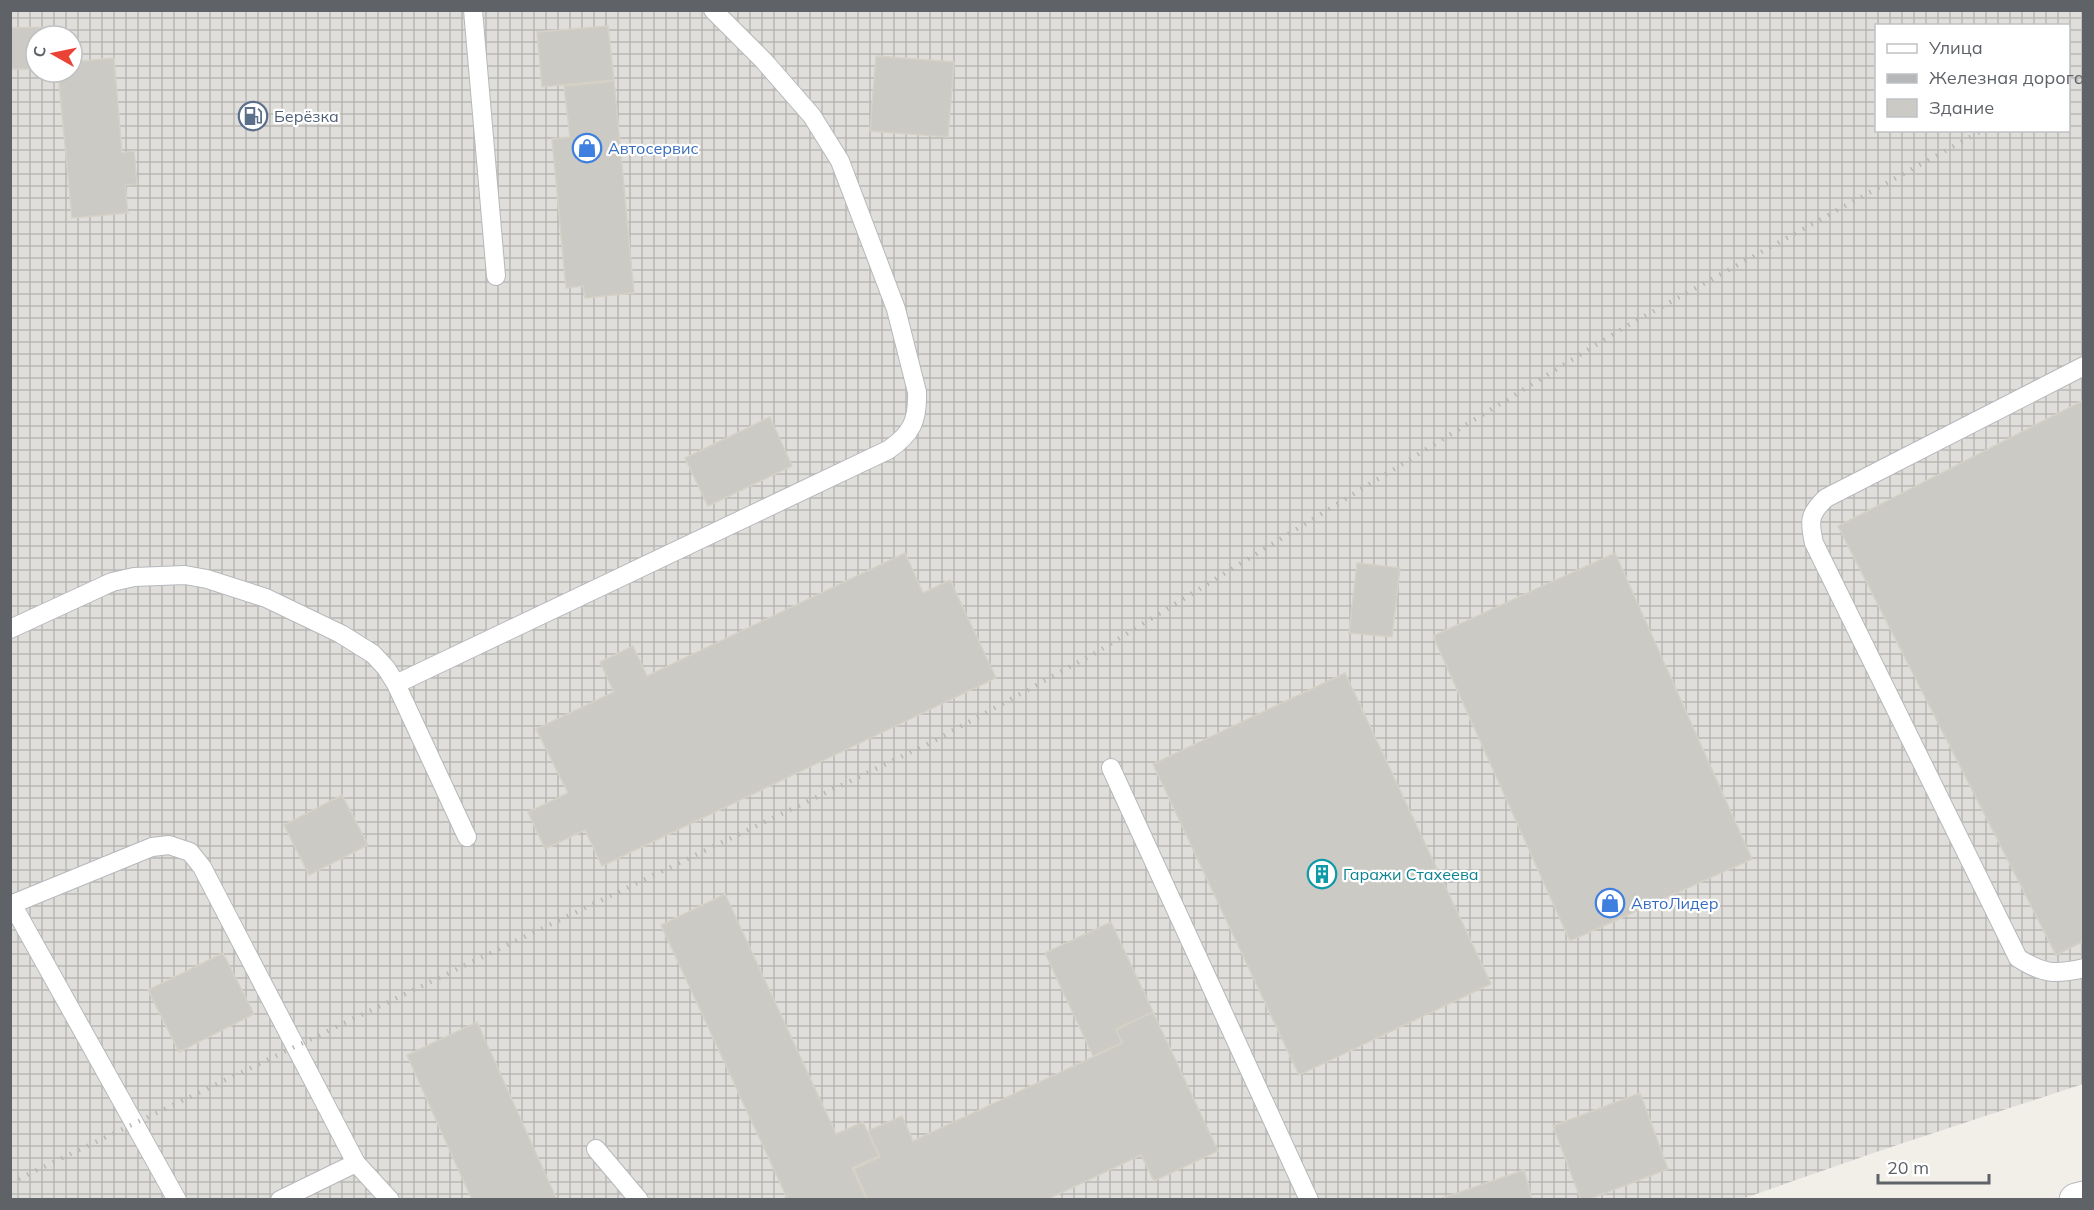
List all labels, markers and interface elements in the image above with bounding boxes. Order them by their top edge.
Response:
north arrow [24,24,84,84]
legend [1875,24,2070,132]
text: Улица [1928,36,1983,59]
text: С [28,45,50,59]
text: Железная дорога [1929,66,2085,89]
text: Здание [1929,96,1994,119]
fuel station icon: Берёзка [237,100,269,132]
place label: Берёзка [274,106,339,126]
shop icon: Автосервис [571,132,603,164]
place label: Автосервис [608,138,699,158]
building icon: Гаражи Стахеева [1306,858,1338,890]
place label: Гаражи Стахеева [1343,864,1479,884]
shop icon: АвтоЛидер [1594,887,1626,919]
place label: АвтоЛидер [1631,893,1718,913]
scale bar [1878,1147,1989,1185]
text: 20 m [1887,1156,1929,1179]

